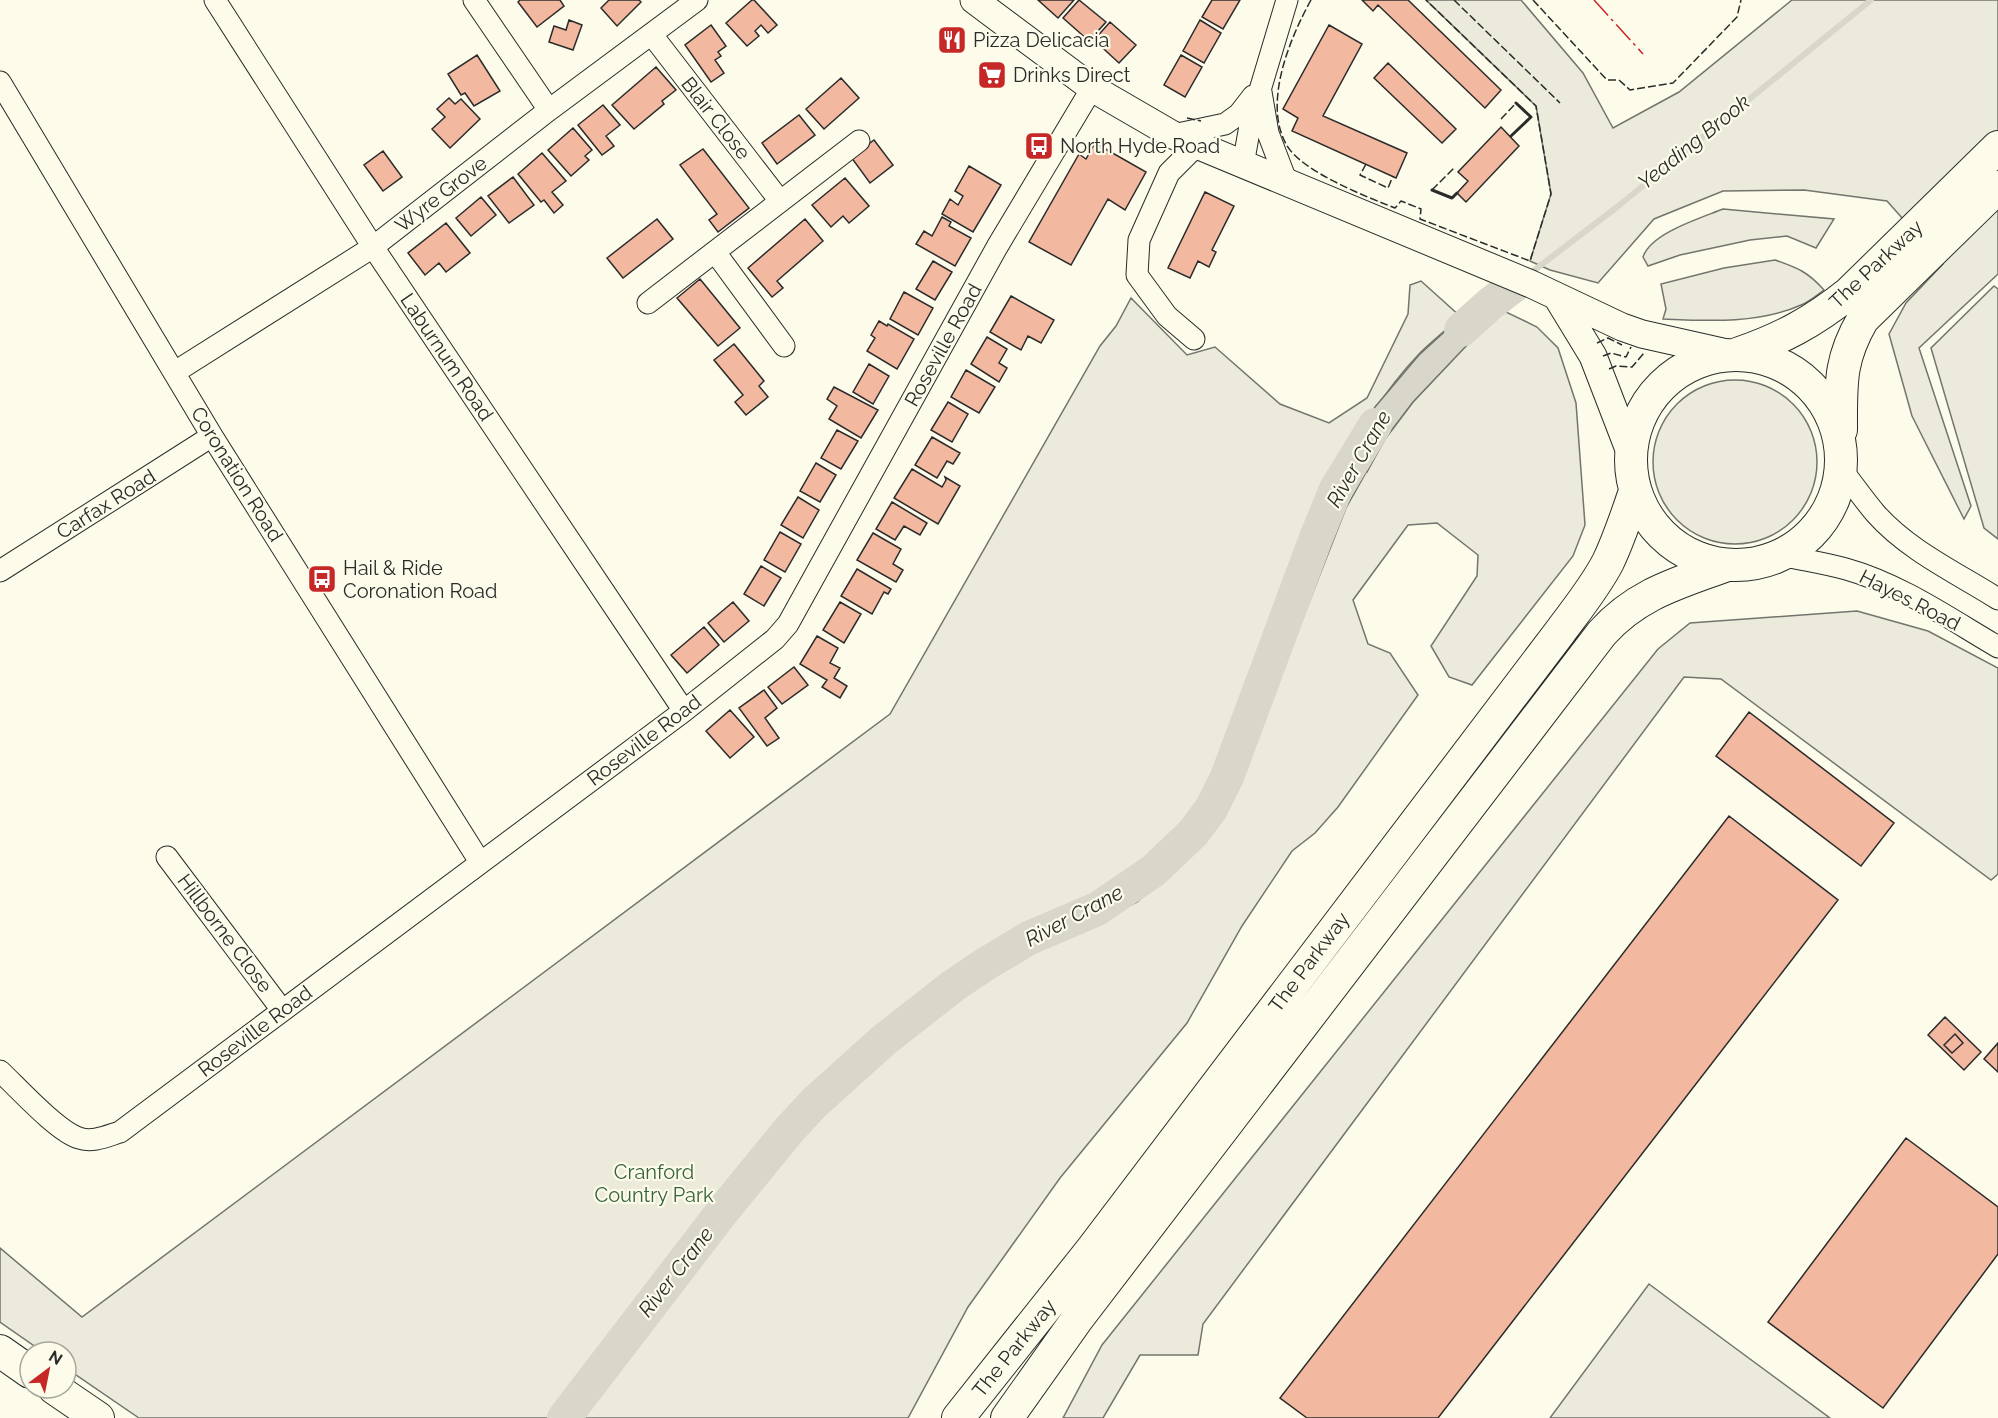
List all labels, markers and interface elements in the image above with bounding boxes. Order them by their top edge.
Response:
restaurant icon: Pizza Delicacia [936,24,968,56]
place label: Pizza Delicacia [973,28,1109,52]
supermarket icon: Drinks Direct [976,59,1008,91]
place label: Drinks Direct [1013,63,1131,87]
street label: Blair Close [676,72,756,164]
water label: Yeading Brook [1633,89,1755,194]
bus stop icon: North Hyde Road [1023,130,1055,162]
place label: North Hyde Road [1060,134,1220,158]
street label: Wyre Grove [390,151,492,237]
street label: The Parkway [1824,215,1928,313]
street label: Roseville Road [899,280,987,410]
street label: Laburnum Road [395,289,499,425]
street label: Coronation Road [186,402,288,546]
water label: River Crane [1321,406,1396,511]
street label: Carfax Road [52,464,160,544]
place label: Hail & Ride Coronation Road [343,556,497,603]
bus stop icon: Hail & Ride Coronation Road [306,563,338,595]
street label: Hayes Road [1855,564,1965,636]
street label: Roseville Road [582,689,706,791]
street label: Hillborne Close [173,869,278,997]
water label: River Crane [1021,879,1127,952]
street label: The Parkway [1264,907,1354,1017]
street label: Roseville Road [193,980,317,1082]
park label: Cranford Country Park [594,1160,714,1207]
water label: River Crane [633,1222,718,1322]
street label: The Parkway [967,1294,1061,1402]
north arrow [18,1340,78,1400]
text: N [45,1346,66,1369]

